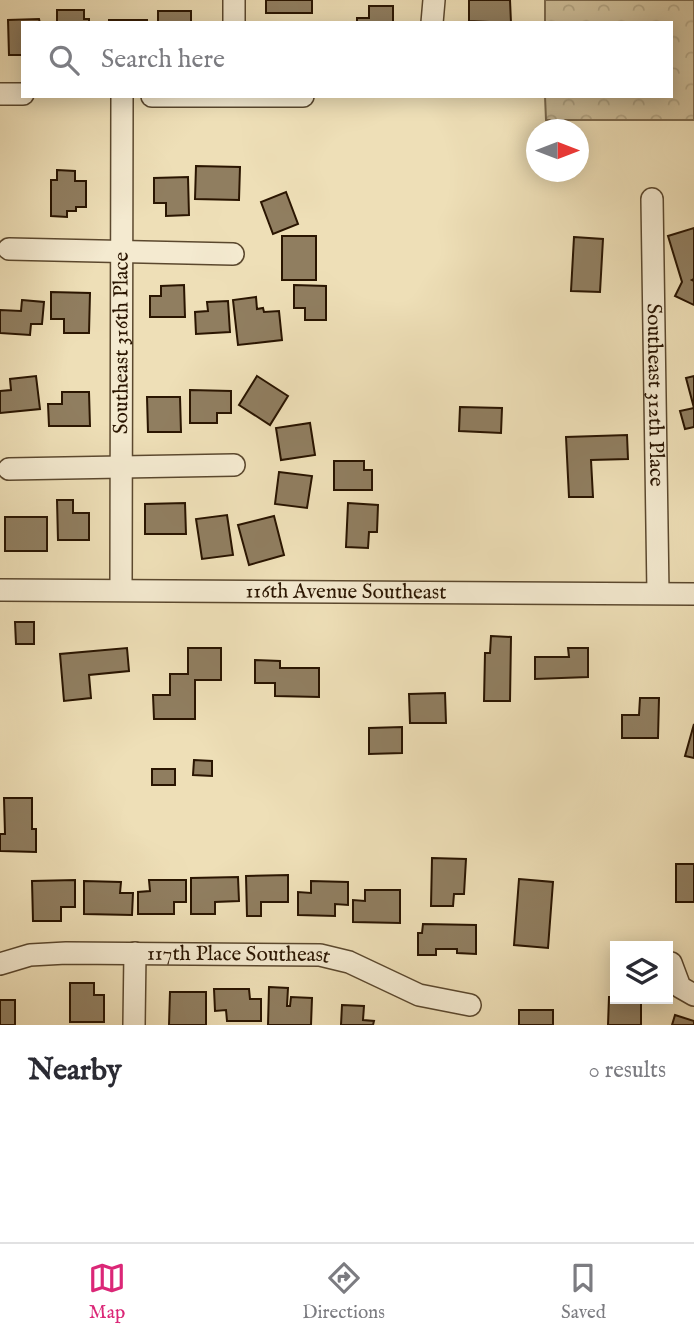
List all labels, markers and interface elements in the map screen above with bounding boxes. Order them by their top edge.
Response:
search box [21,21,673,98]
icon: search [45,41,83,79]
text: Search here [101,43,225,76]
north arrow [526,119,589,182]
street label: Southeast 316th Place [108,251,135,434]
street label: Southeast 312th Place [640,303,670,487]
street label: 116th Avenue Southeast [245,578,447,606]
street label: 117th Place Southeast [147,940,333,971]
map controls [610,941,673,1004]
button: layers [610,941,673,1004]
text: Nearby [28,1052,121,1090]
text: 0 results [588,1056,666,1085]
tab: Map [88,1259,126,1325]
tab: Directions [302,1259,385,1325]
tab: Saved [561,1259,606,1325]

